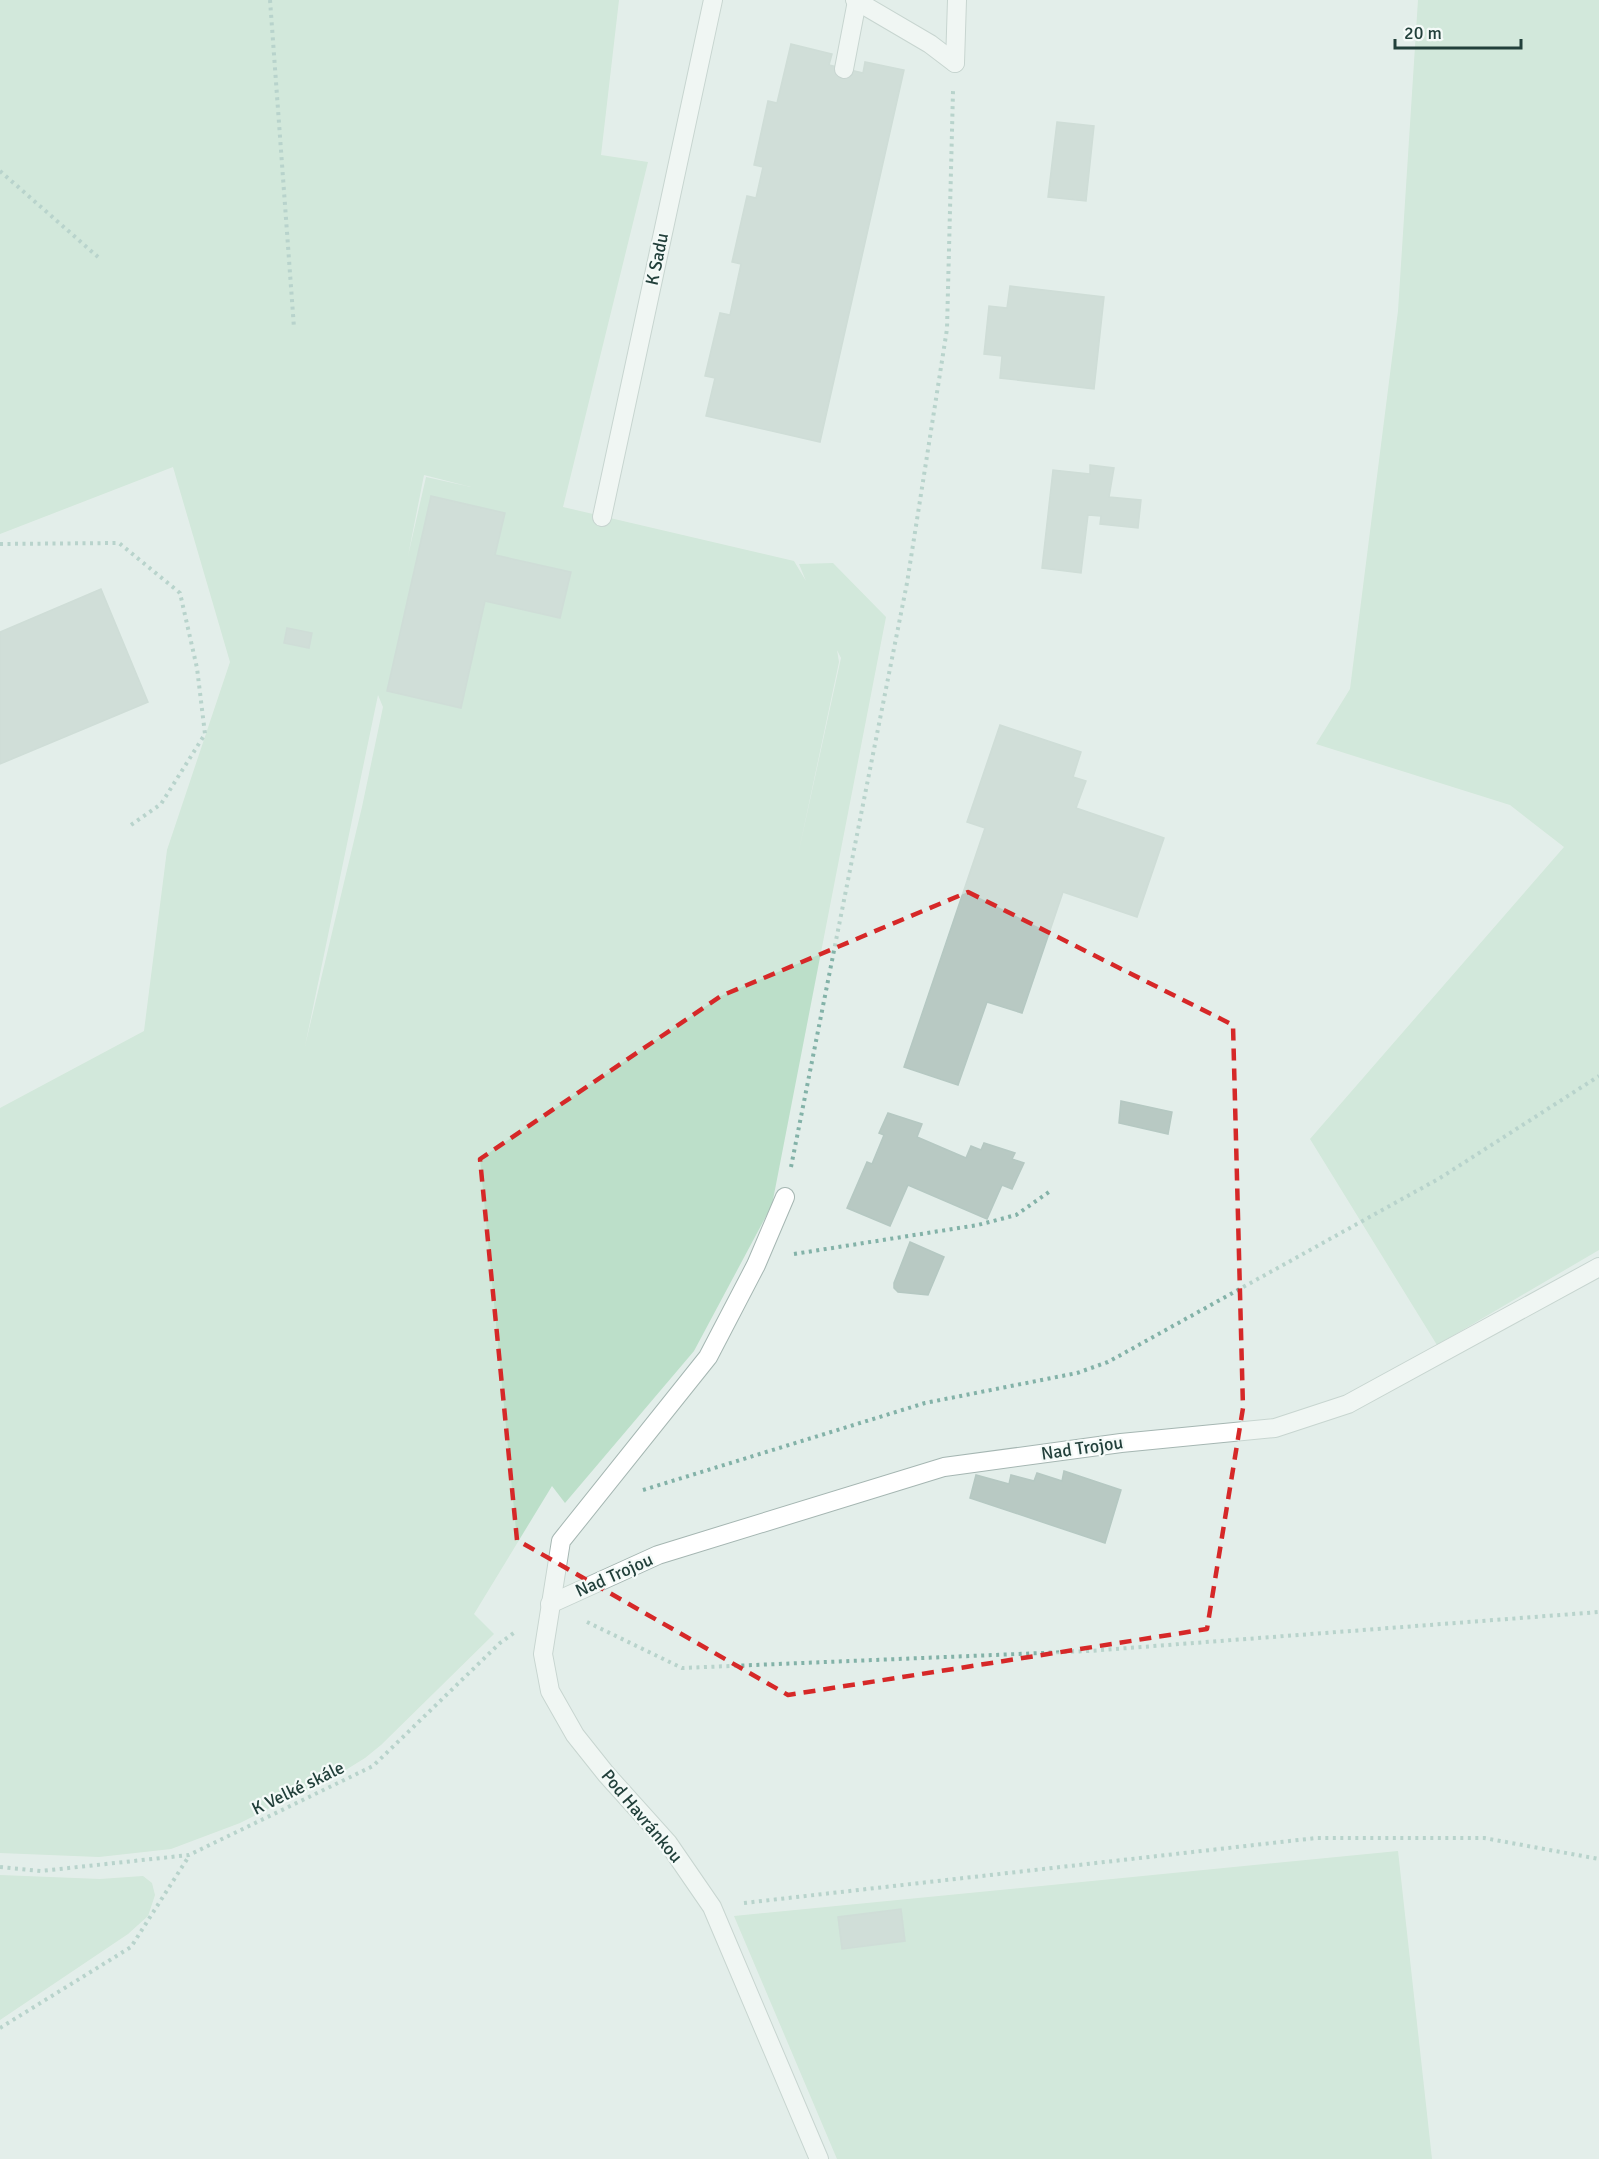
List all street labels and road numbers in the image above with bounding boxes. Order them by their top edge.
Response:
street label: K Sadu [641,231,673,287]
street label: Nad Trojou [1040,1431,1124,1465]
street label: Nad Trojou [572,1548,656,1602]
street label: K Velké skále [248,1756,348,1820]
street label: Pod Havránkou [597,1765,687,1867]

